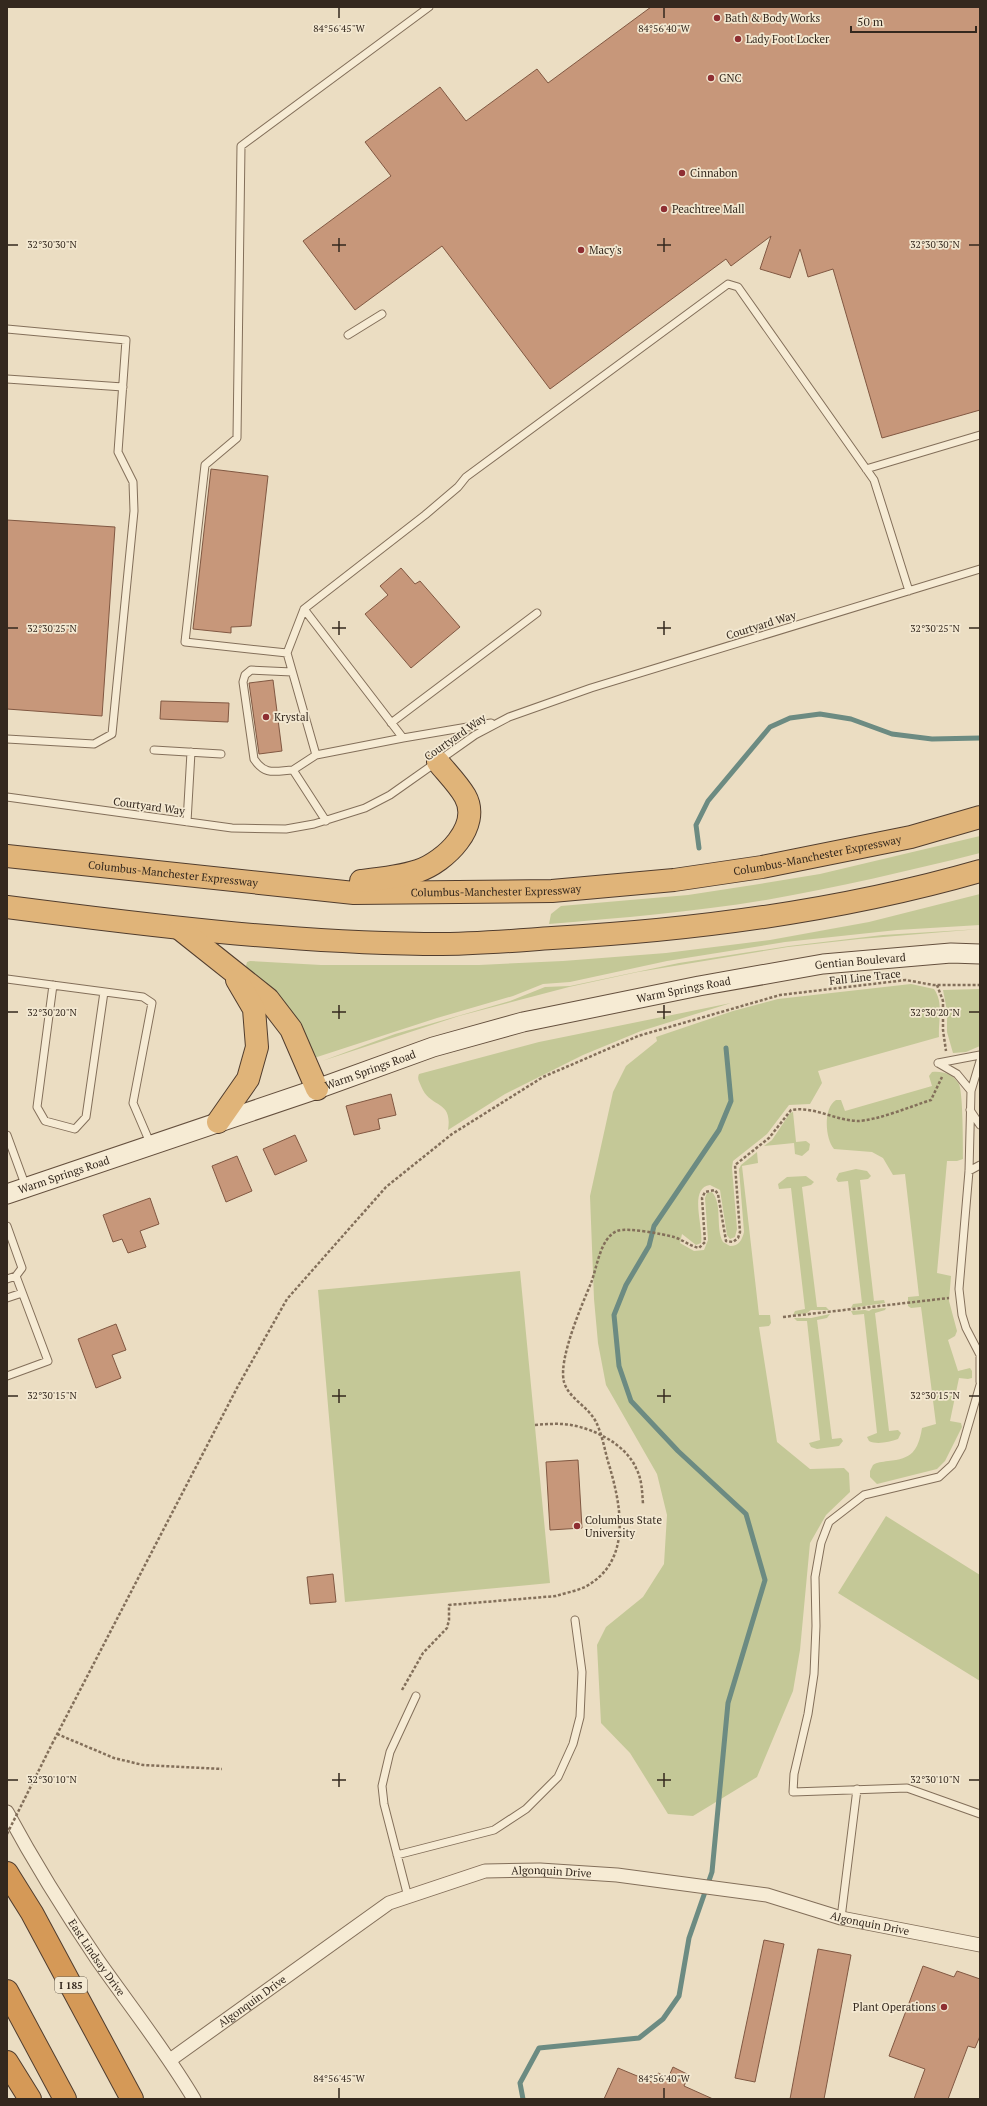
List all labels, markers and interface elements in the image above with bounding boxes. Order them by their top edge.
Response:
scale bar [851,8,976,34]
place label: Bath & Body Works [725,11,820,25]
marker: Bath & Body Works [712,13,722,23]
text: 50 m [857,14,884,29]
text: 84°56'45"W [313,22,365,35]
text: 84°56'40"W [638,22,690,35]
place label: Lady Foot Locker [746,32,830,46]
marker: Lady Foot Locker [733,34,743,44]
place label: GNC [719,71,742,85]
marker: GNC [706,73,716,83]
place label: Cinnabon [690,166,738,180]
marker: Cinnabon [677,168,687,178]
place label: Peachtree Mall [672,202,745,216]
marker: Peachtree Mall [659,204,669,214]
text: 32°30'30"N [27,238,77,251]
text: 32°30'30"N [910,238,960,251]
place label: Macy's [589,243,622,257]
marker: Macy's [576,245,586,255]
street label: Courtyard Way [724,608,798,642]
text: 32°30'25"N [27,622,77,635]
text: 32°30'25"N [910,622,960,635]
place label: Krystal [274,710,309,724]
street label: Courtyard Way [421,710,489,763]
marker: Krystal [261,712,271,722]
street label: Courtyard Way [112,794,186,818]
street label: Columbus-Manchester Expressway [732,832,903,878]
street label: Columbus-Manchester Expressway [87,858,259,890]
street label: Columbus-Manchester Expressway [411,881,582,899]
street label: Gentian Boulevard [814,950,906,972]
street label: Fall Line Trace [829,966,902,988]
street label: Warm Springs Road [635,974,732,1006]
text: 32°30'20"N [27,1006,77,1019]
text: 32°30'20"N [910,1006,960,1019]
street label: Warm Springs Road [323,1047,418,1093]
street label: Warm Springs Road [16,1153,111,1197]
text: 32°30'15"N [27,1389,77,1402]
text: 32°30'15"N [910,1389,960,1402]
place label: Columbus State University [585,1513,662,1540]
marker: Columbus State University [572,1521,582,1531]
text: 32°30'10"N [27,1773,77,1786]
text: 32°30'10"N [910,1773,960,1786]
street label: Algonquin Drive [511,1863,592,1880]
street label: Algonquin Drive [829,1908,911,1938]
street label: East Lindsay Drive [65,1916,129,1999]
street label: Algonquin Drive [215,1972,289,2030]
road number: I 185 [55,1977,87,1993]
place label: Plant Operations [853,2000,936,2014]
marker: Plant Operations [939,2002,949,2012]
text: 84°56'45"W [313,2072,365,2085]
text: 84°56'40"W [638,2072,690,2085]

